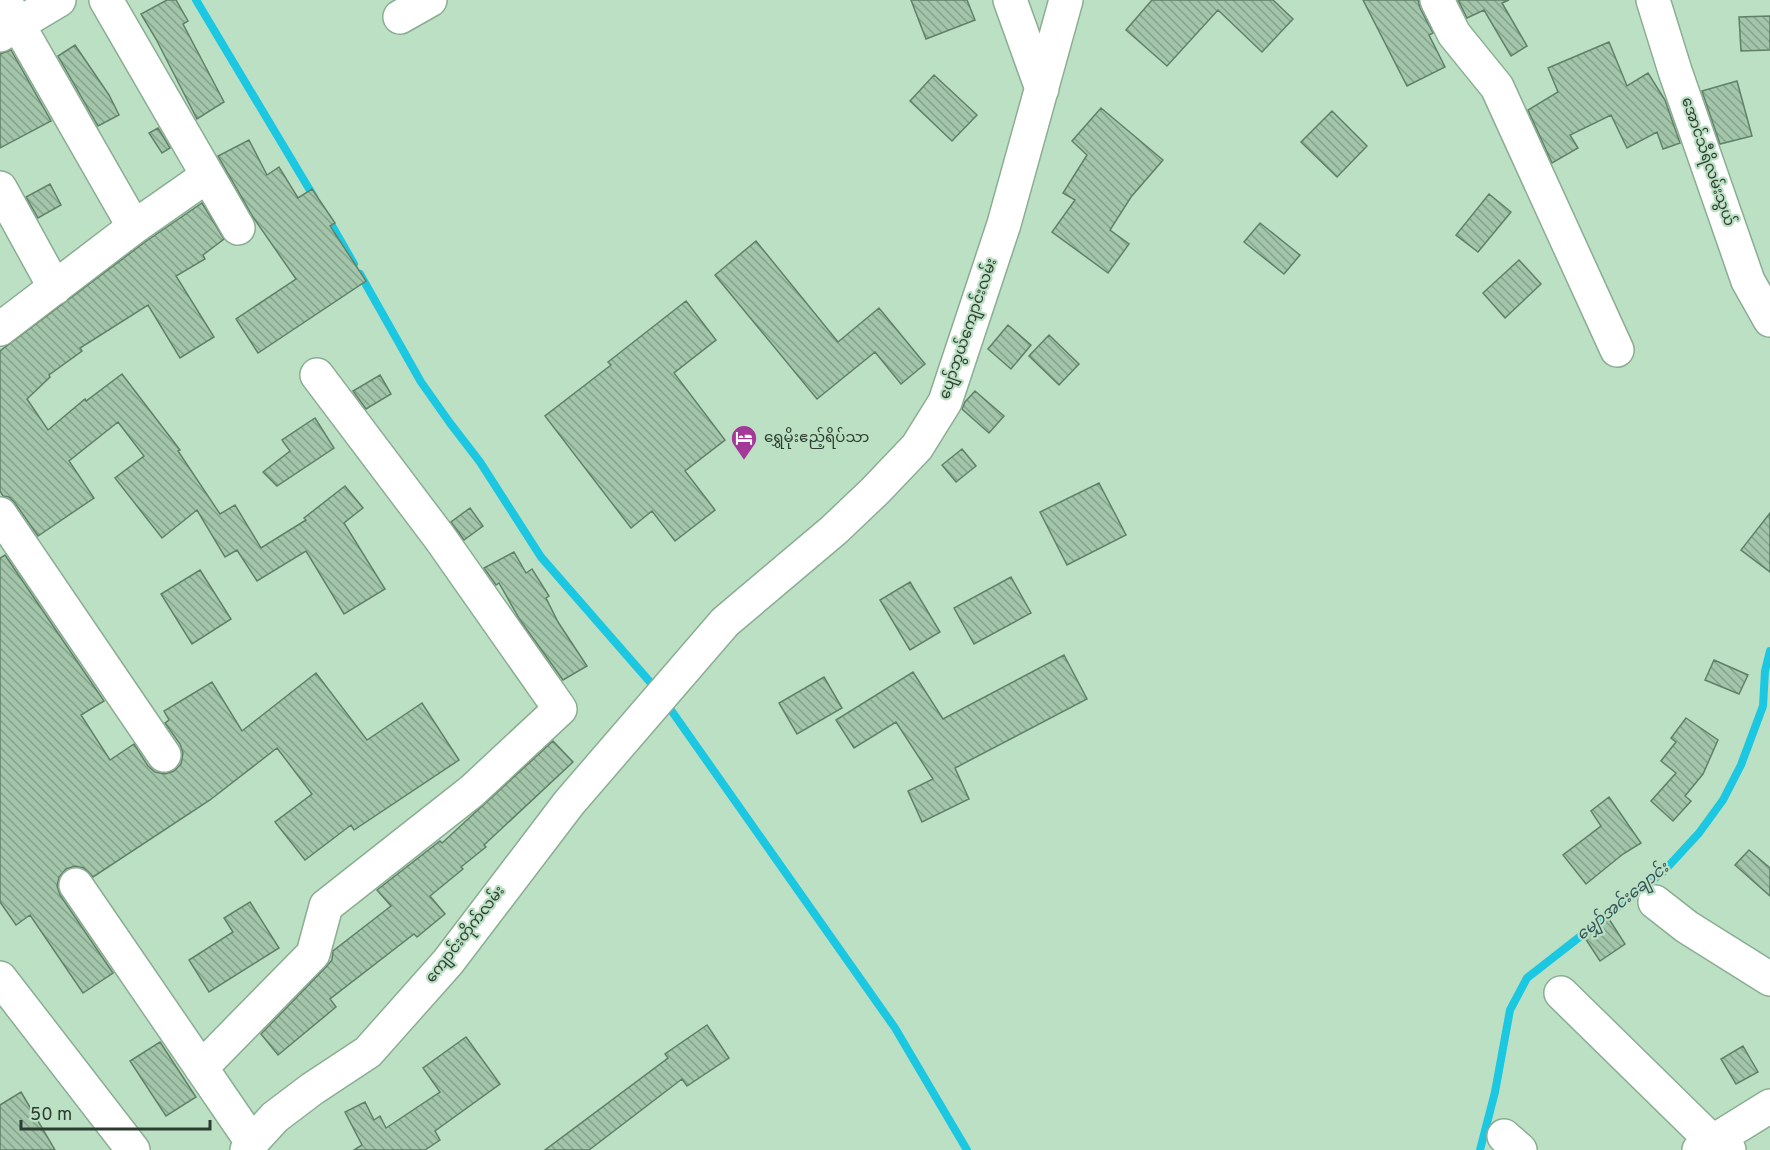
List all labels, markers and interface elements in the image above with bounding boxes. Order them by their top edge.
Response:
street label: အောင်သီရိလမ်းသွယ် [1675,94,1740,229]
street label: ပျော်ဘွယ်ကျောင်းလမ်း [934,255,1003,402]
hotel icon: ရွှေမိုးဧည့်ရိပ်သာ [729,423,759,461]
place label: ရွှေမိုးဧည့်ရိပ်သာ [764,427,869,449]
water label: မျှော်အင်းချောင်း [1571,855,1676,947]
street label: ကျောင်းတိုက်လမ်း [421,882,511,988]
scale bar [21,1093,210,1131]
text: 50 m [30,1104,72,1127]

